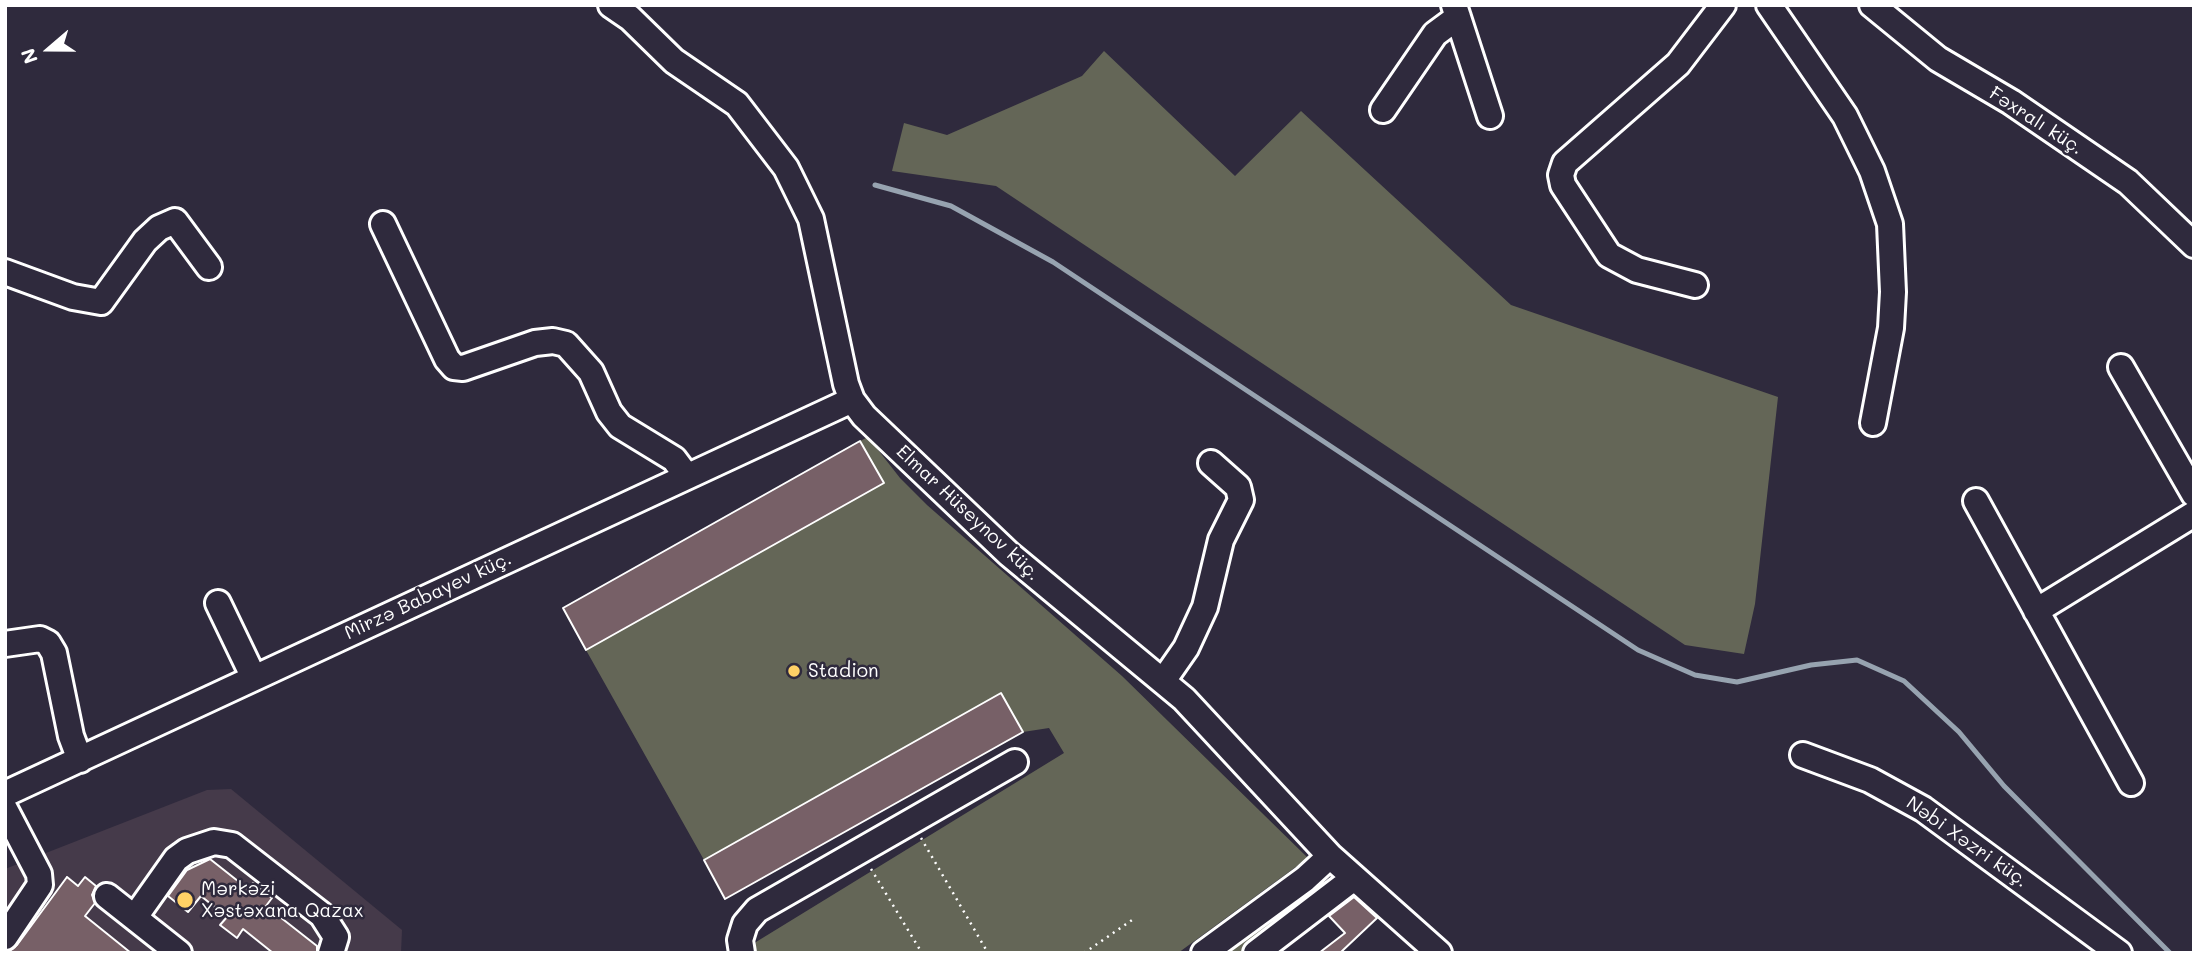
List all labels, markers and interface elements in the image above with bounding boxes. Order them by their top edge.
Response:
north arrow [14,14,84,84]
text: N [15,45,43,67]
street label: Fəxralı küç. [1985,82,2087,160]
street label: Elmar Hüseynov küç. [891,440,1045,586]
street label: Mirzə Babayev küç. [341,547,515,645]
place label: Stadion [808,660,879,682]
marker: Stadion [786,663,802,679]
street label: Nəbi Xəzri küç. [1902,792,2032,892]
place label: Mərkəzi Xəstəxana Qazax [201,878,363,922]
marker: Mərkəzi Xəstəxana Qazax [175,890,195,910]

